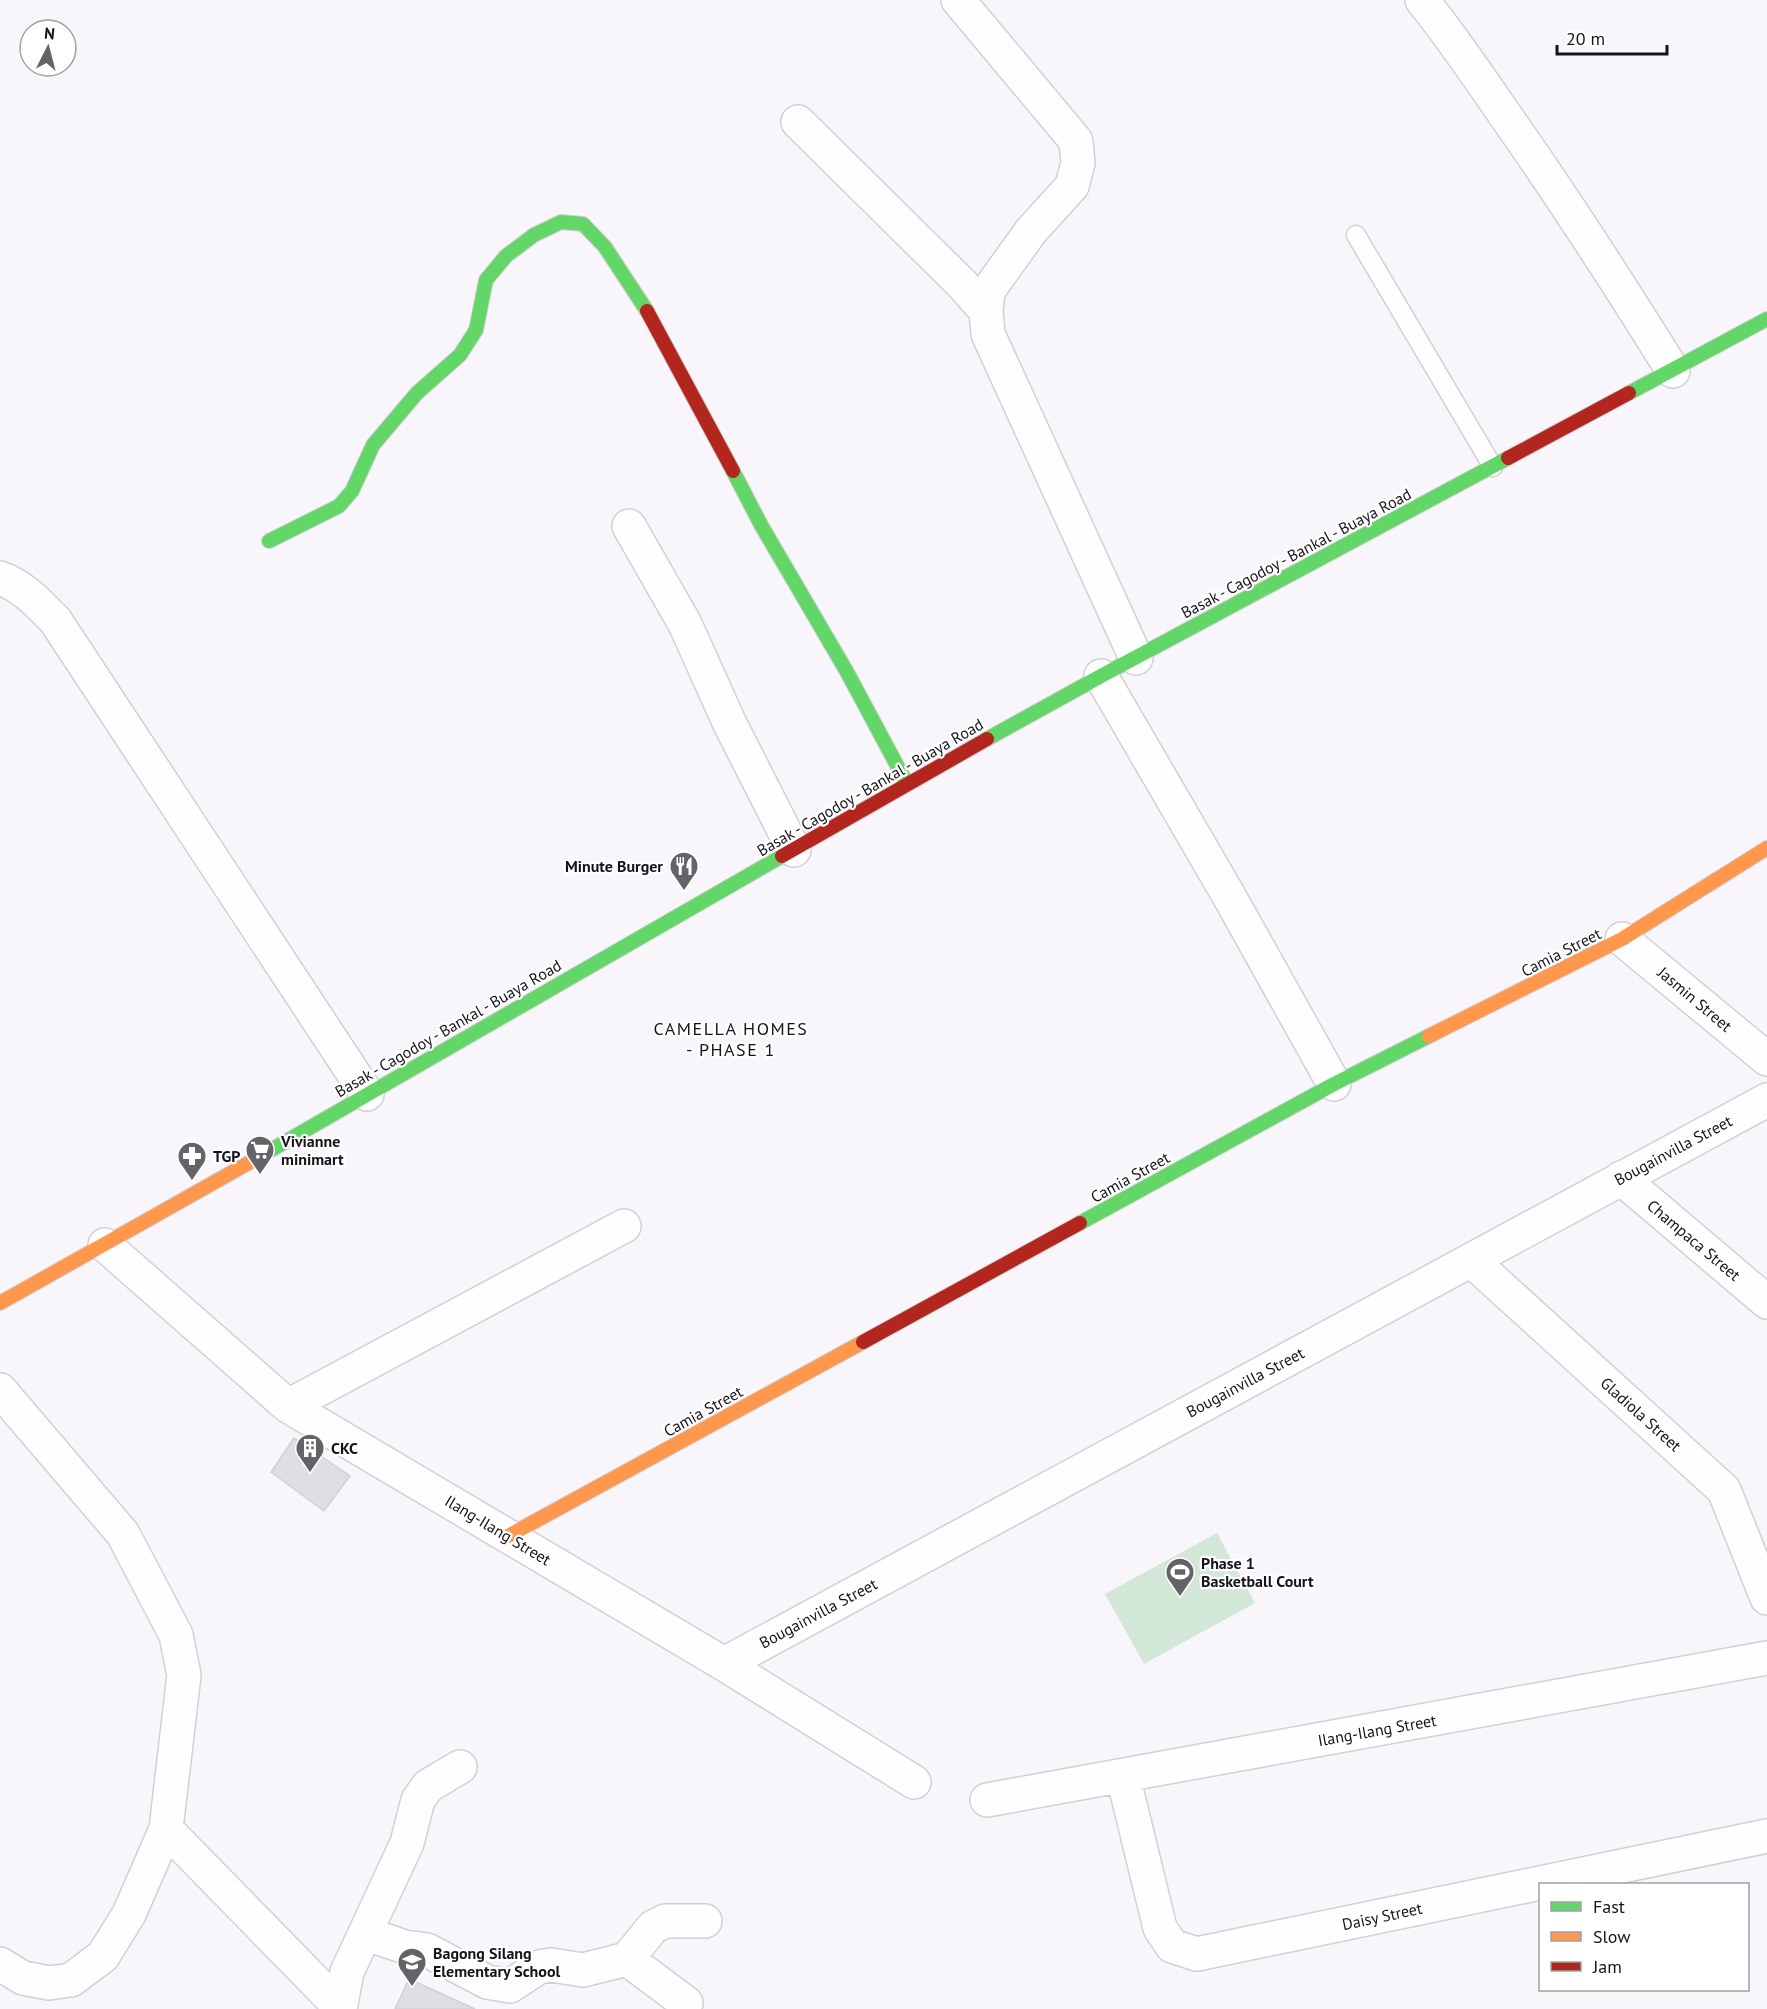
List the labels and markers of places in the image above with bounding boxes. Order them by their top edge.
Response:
restaurant icon: Minute Burger [668,850,700,892]
place label: Minute Burger [565,856,663,876]
place label: Vivianne minimart [280,1131,344,1169]
supermarket icon: Vivianne minimart [244,1134,276,1176]
pharmacy icon: TGP [176,1140,208,1182]
place label: TGP [213,1146,240,1166]
building icon: CKC [294,1432,326,1474]
place label: CKC [331,1438,358,1458]
place label: Phase 1 Basketball Court [1201,1553,1314,1591]
sports icon: Phase 1 Basketball Court [1164,1556,1196,1598]
place label: Bagong Silang Elementary School [433,1943,560,1981]
school or university icon: Bagong Silang Elementary School [396,1946,428,1988]

